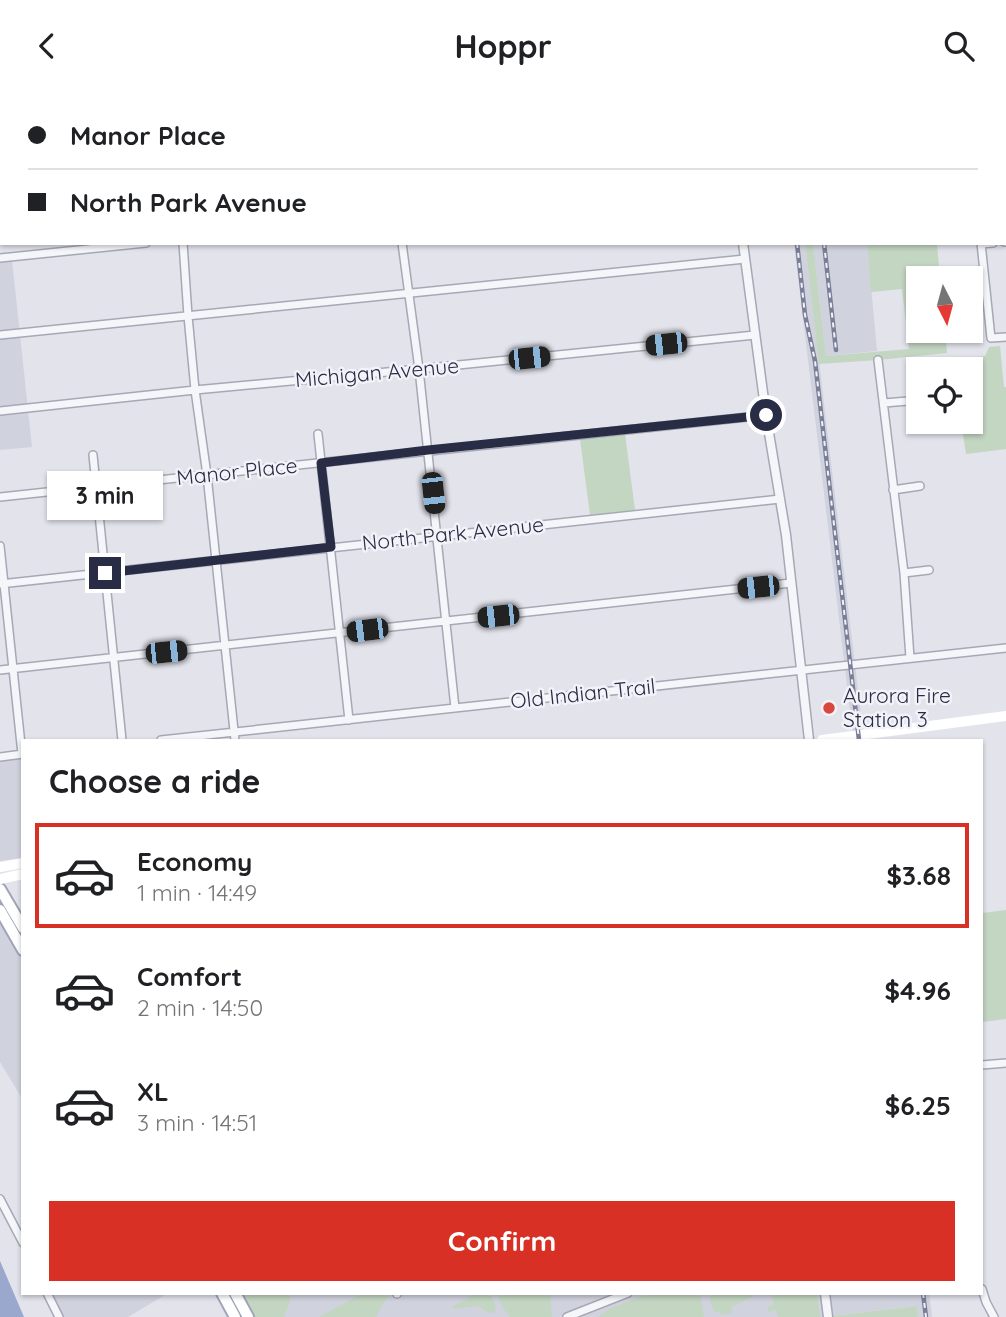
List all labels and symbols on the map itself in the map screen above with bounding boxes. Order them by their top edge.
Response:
north arrow [906,266,984,343]
car [645,331,688,357]
car [508,345,551,371]
street label: Michigan Avenue [294,352,460,392]
route start [750,399,782,431]
street label: Manor Place [175,452,299,490]
callout: 3 min [47,471,163,521]
car [421,471,446,515]
street label: North Park Avenue [361,511,545,555]
route end [89,557,121,589]
car [737,574,780,600]
car [477,603,520,629]
car [345,617,390,643]
car [145,639,188,665]
street label: Old Indian Trail [509,672,657,714]
place label: Aurora Fire Station 3 [843,682,951,732]
marker: Aurora Fire Station 3 [821,700,837,716]

